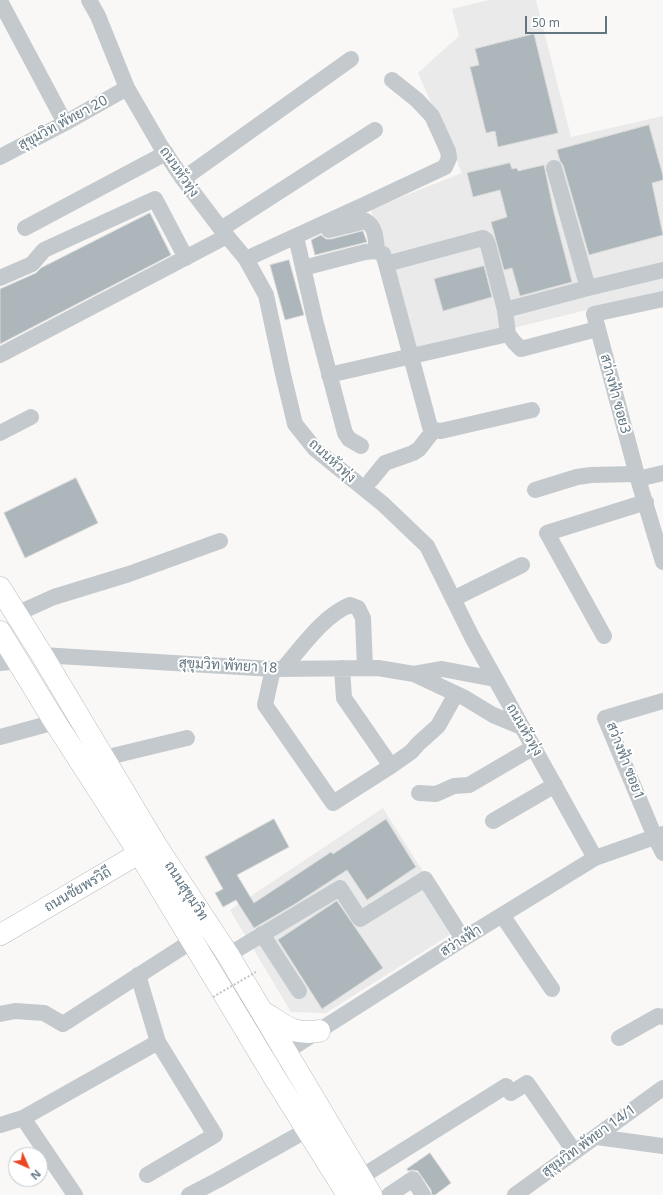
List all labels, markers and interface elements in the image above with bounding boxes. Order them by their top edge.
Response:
scale bar [527,8,609,34]
text: 50 m [532,14,560,31]
street label: สุขุมวิท พัทยา 20 [15,92,111,154]
street label: ถนนหัวทุ่ง [156,144,202,200]
street label: สว่างฟ้า ซอย3 [596,352,634,436]
street label: ถนนหัวทุ่ง [305,435,359,487]
street label: สุขุมวิท พัทยา 18 [178,655,278,677]
street label: ถนนหัวทุ่ง [502,701,546,759]
street label: สว่างฟ้า ซอย1 [603,720,647,802]
street label: ถนนสุขุมวิท [161,858,211,924]
street label: ถนนชัยพรวิถี [41,864,115,916]
street label: สว่างฟ้า [437,922,485,960]
street label: สุขุมวิท พัทยา 14/1 [539,1101,639,1181]
north arrow [8,1147,48,1187]
text: N [28,1167,45,1184]

